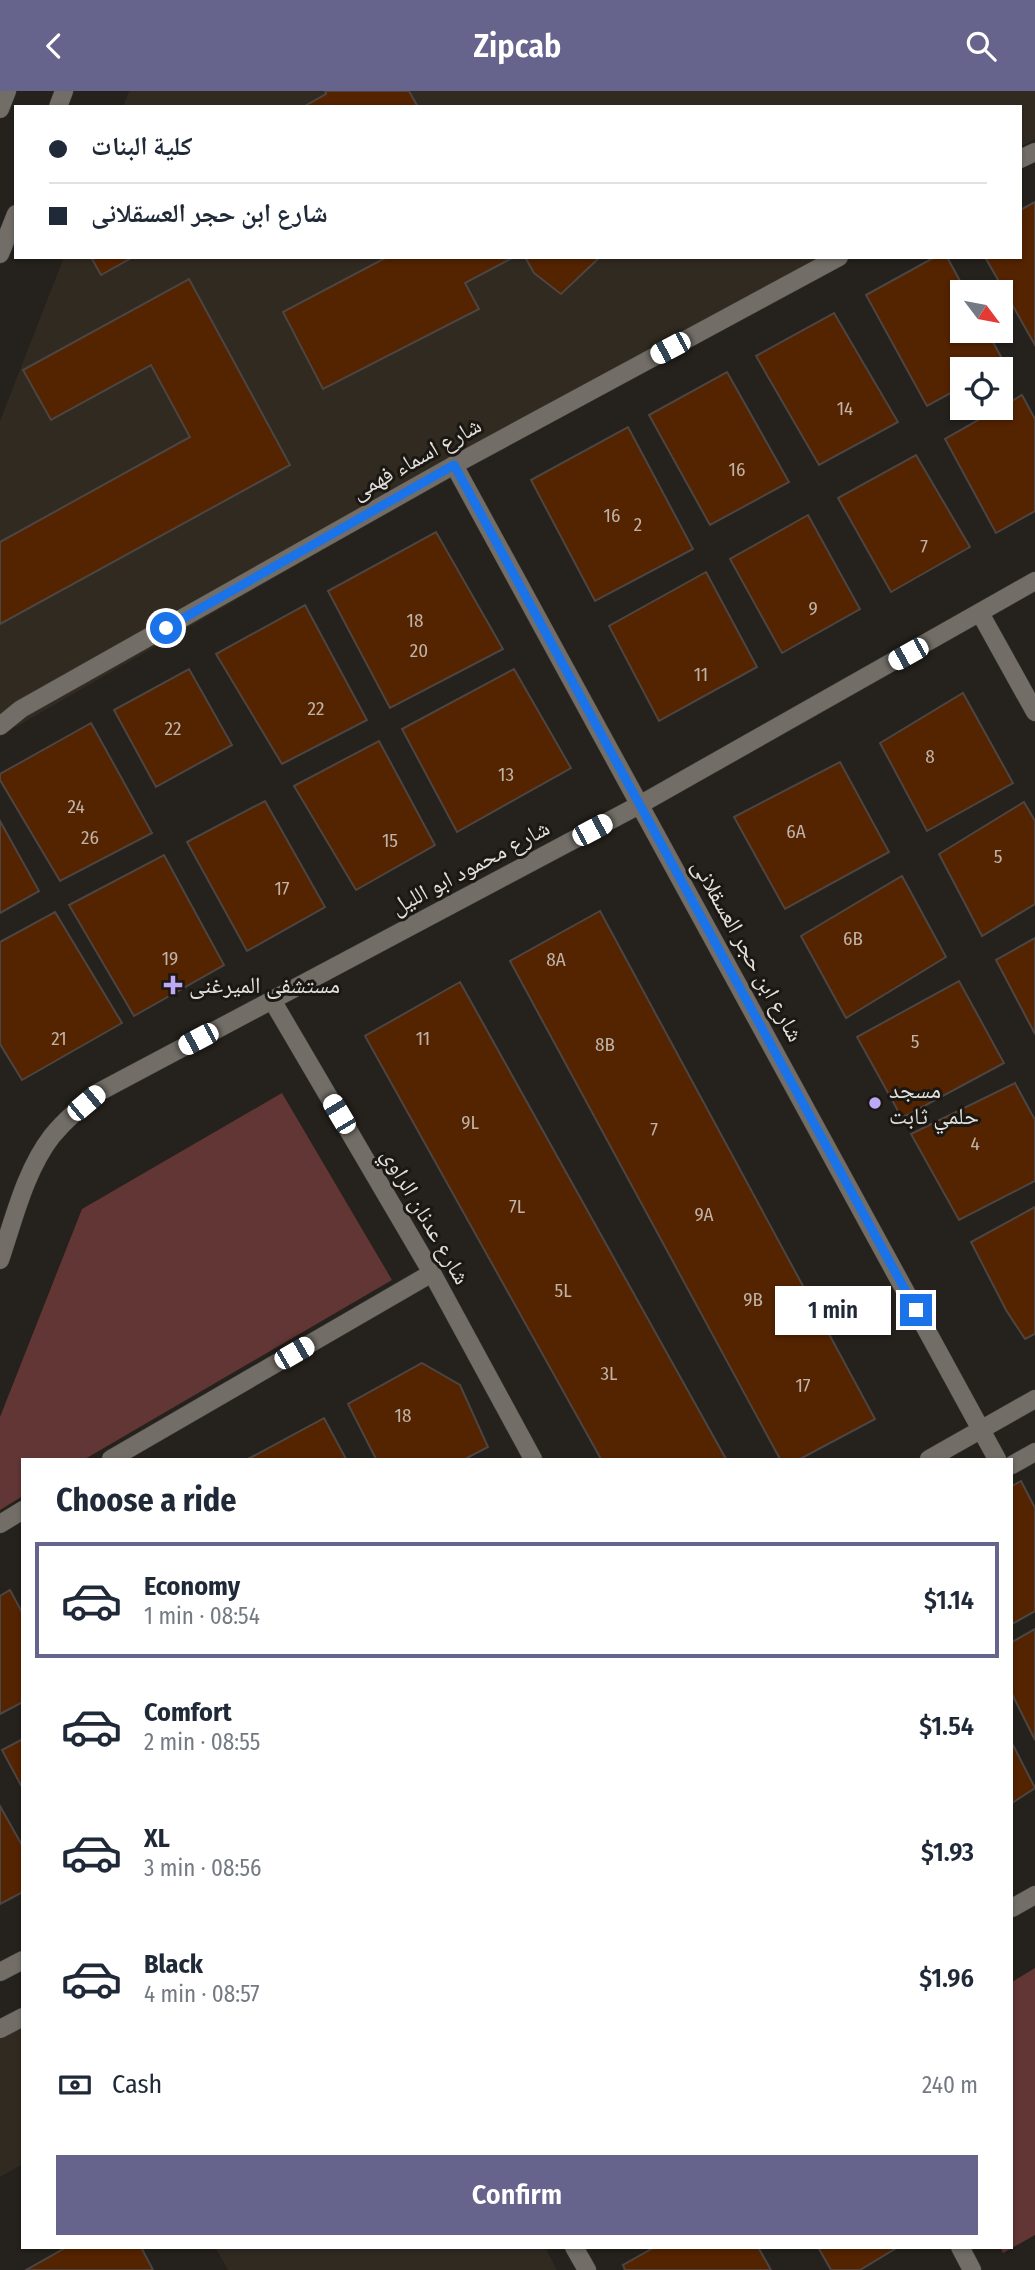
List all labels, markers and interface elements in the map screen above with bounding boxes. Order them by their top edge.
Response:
icon: back [35,27,73,65]
text: Zipcab [474,27,561,65]
icon: search [962,27,1000,65]
text: كلية البنات [91,131,192,162]
text: شارع ابن حجر العسقلانى [91,198,328,229]
north arrow [950,280,1013,343]
map controls [950,280,1013,420]
car [647,329,694,367]
button: locate [950,357,1013,420]
house number: 14 [837,397,853,420]
street label: شارع اسماء فهمى [346,411,486,506]
house number: 16 [729,458,745,481]
house number: 16 [604,504,620,527]
house number: 2 [634,513,642,536]
house number: 7 [920,535,928,558]
house number: 9 [808,597,818,620]
house number: 18 [407,609,423,632]
route start [150,612,182,644]
car [885,635,932,673]
house number: 20 [410,639,428,662]
house number: 11 [694,663,708,686]
house number: 22 [308,697,324,720]
house number: 22 [165,717,181,740]
house number: 8 [925,745,935,768]
house number: 13 [498,763,514,786]
house number: 24 [67,795,85,818]
car [569,811,616,849]
street label: شارع محمود ابو الليل [386,813,555,922]
house number: 6A [786,820,806,843]
house number: 26 [81,826,99,849]
house number: 15 [382,829,398,852]
house number: 5 [994,845,1002,868]
street label: شارع ابن حجر العسقلانى [685,854,810,1047]
house number: 17 [274,877,290,900]
house number: 6B [843,927,863,950]
house number: 19 [162,947,178,970]
house number: 8A [546,948,566,971]
place label: مستشفى الميرغنى [189,971,340,999]
marker: مستشفى الميرغنى [163,975,183,995]
car [175,1020,222,1058]
house number: 21 [51,1027,67,1050]
house number: 11 [416,1027,430,1050]
house number: 5 [911,1030,919,1053]
house number: 8B [595,1033,615,1056]
place label: مسجد حلمي ثابت [889,1076,979,1135]
car [64,1081,109,1125]
car [320,1091,359,1137]
marker: مسجد حلمي ثابت [867,1095,883,1111]
house number: 9L [461,1111,479,1134]
house number: 7 [650,1118,658,1141]
house number: 4 [970,1132,980,1155]
street label: شارع عدنان الراوي [371,1143,476,1292]
house number: 7L [509,1195,526,1218]
house number: 9A [694,1203,714,1226]
house number: 5L [554,1279,572,1302]
callout: 1 min [776,1285,892,1335]
house number: 9B [743,1288,763,1311]
route end [900,1294,932,1326]
text: 1 min [808,1296,858,1324]
car [271,1333,318,1373]
house number: 3L [601,1362,618,1385]
house number: 17 [795,1374,811,1397]
house number: 18 [395,1404,411,1427]
text: Choose a ride [56,1481,237,1519]
icon: car [60,1569,123,1632]
text: Economy [144,1571,240,1602]
text: $1.14 [924,1585,974,1616]
text: 1 min · 08:54 [144,1602,260,1630]
icon: car [60,1695,123,1758]
text: Comfort [144,1697,232,1728]
text: $1.54 [919,1711,974,1742]
text: 2 min · 08:55 [144,1728,260,1756]
icon: car [60,1821,123,1884]
text: XL [144,1823,170,1854]
text: $1.93 [921,1837,974,1868]
text: 3 min · 08:56 [144,1854,261,1882]
icon: car [60,1947,123,2010]
text: Black [144,1949,203,1980]
text: $1.96 [919,1963,974,1994]
text: 4 min · 08:57 [144,1980,260,2008]
icon: cash [56,2066,94,2104]
text: Cash [112,2069,162,2100]
text: 240 m [922,2071,978,2099]
button: Confirm [56,2155,978,2235]

